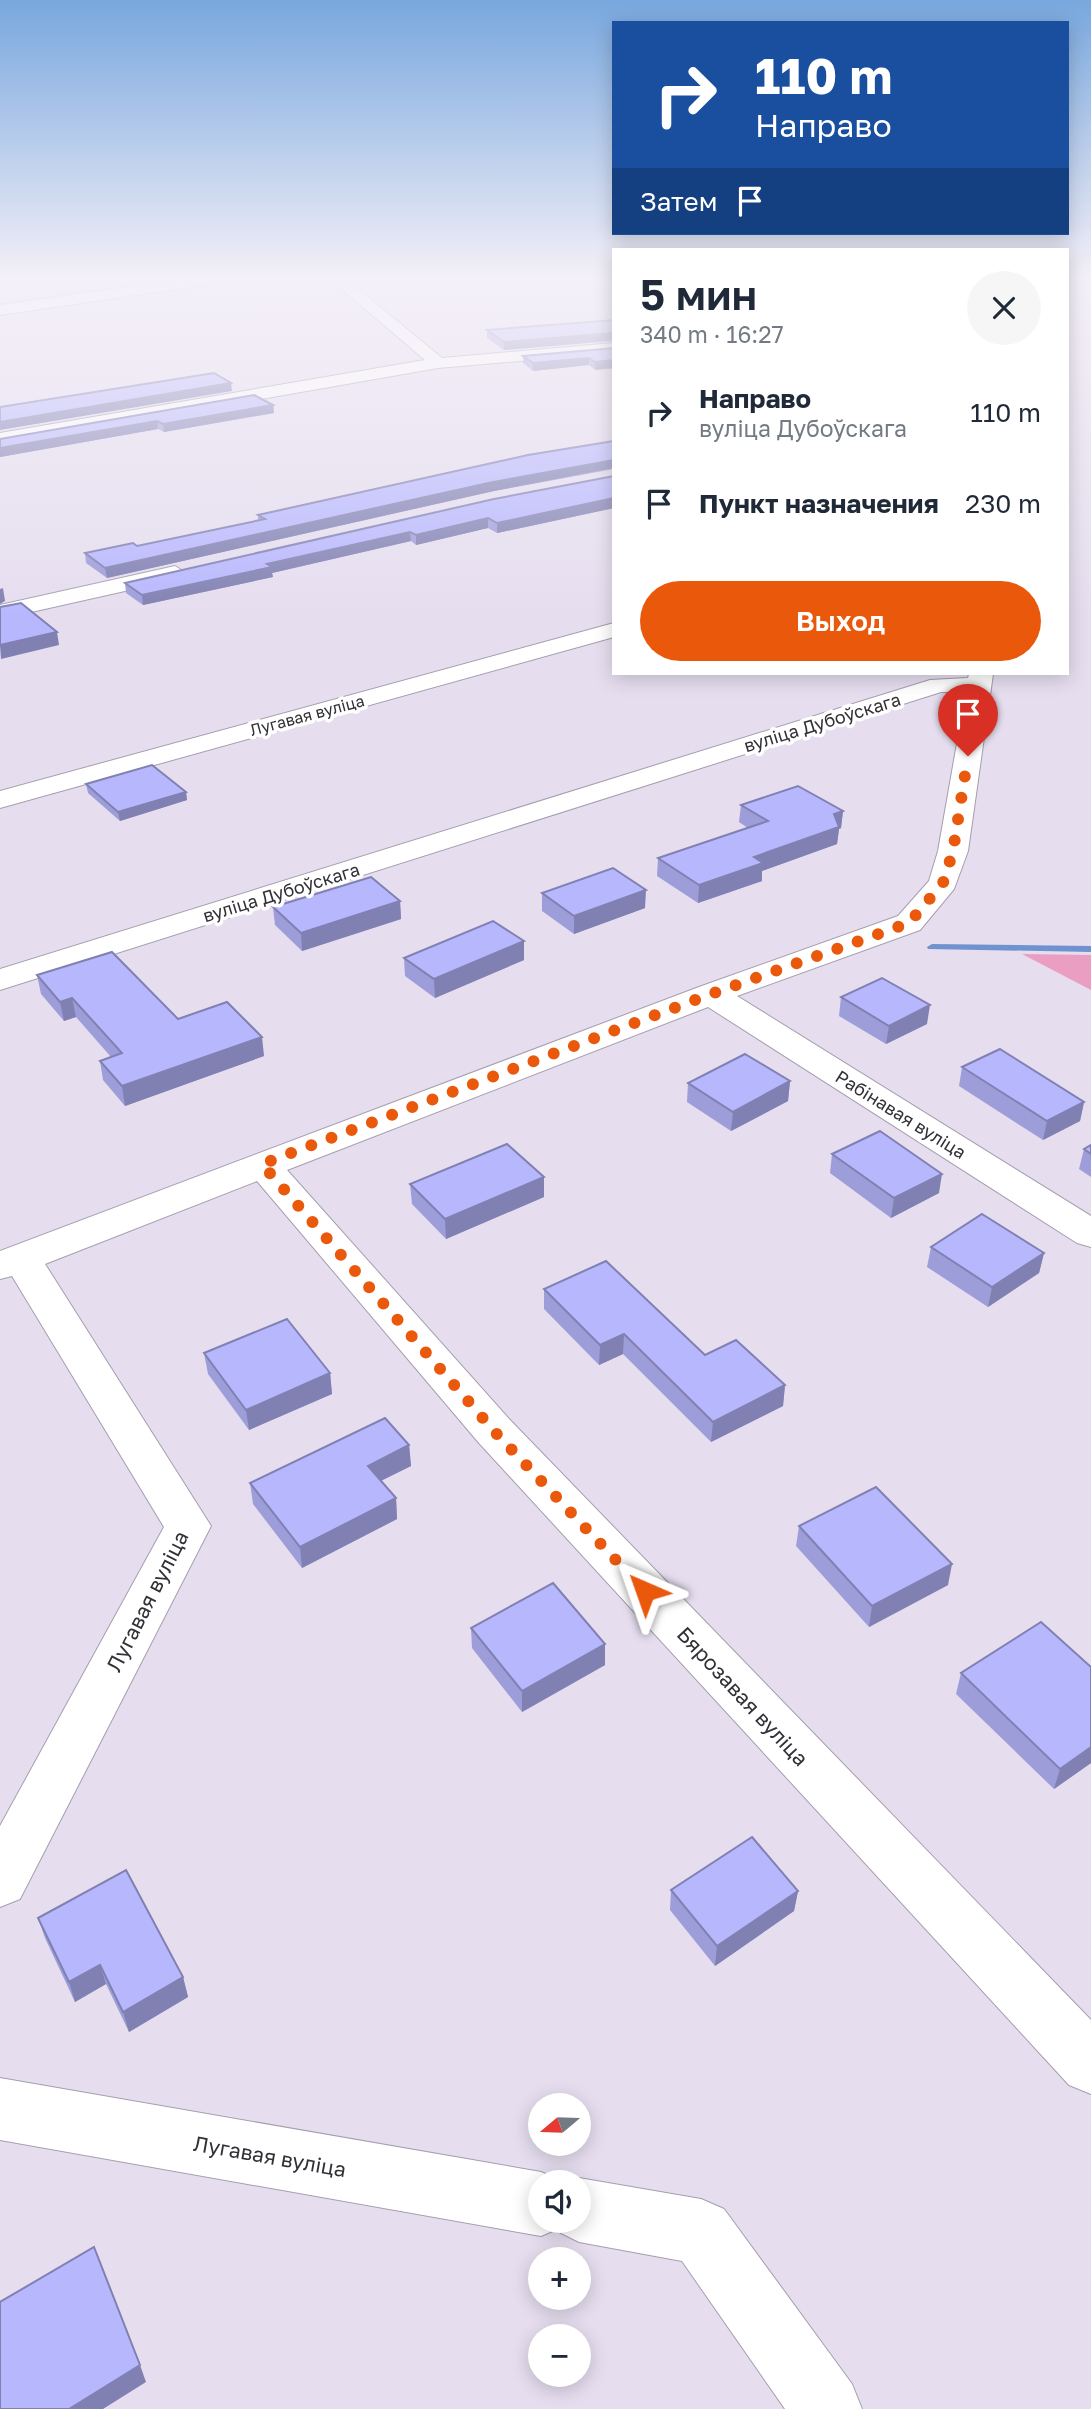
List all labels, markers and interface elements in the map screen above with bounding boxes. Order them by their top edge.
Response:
text: 110 m [755,46,892,105]
icon: right [640,49,731,140]
text: Направо [755,106,892,144]
icon: arrive [731,182,769,220]
text: Затем [640,186,717,217]
text: 5 мин [640,269,757,319]
button: close [967,271,1041,345]
text: 340 m · 16:27 [640,320,784,348]
text: Направо [699,383,811,414]
icon: right [640,394,678,432]
text: 110 m [970,397,1041,428]
text: вуліца Дубоўскага [699,414,907,442]
icon: arrive [640,485,678,523]
text: Пункт назначения [699,488,939,519]
text: 230 m [965,488,1041,519]
button: Выход [640,581,1041,661]
pin [938,684,998,756]
street label: вуліца Дубоўскага [741,688,903,756]
street label: Лугавая вуліца [248,690,366,740]
icon: arrive [949,695,987,733]
street label: вуліца Дубоўскага [200,858,362,926]
street label: Рабінавая вуліца [832,1065,970,1163]
street label: Лугавая вуліца [100,1526,194,1676]
position arrow [608,1554,682,1628]
street label: Бярозавая вуліца [672,1621,814,1771]
north arrow [528,2093,592,2156]
map controls [528,2093,591,2387]
street label: Лугавая вуліца [192,2130,348,2182]
button: sound [528,2170,591,2233]
button: + [528,2247,591,2310]
button: − [528,2324,591,2387]

